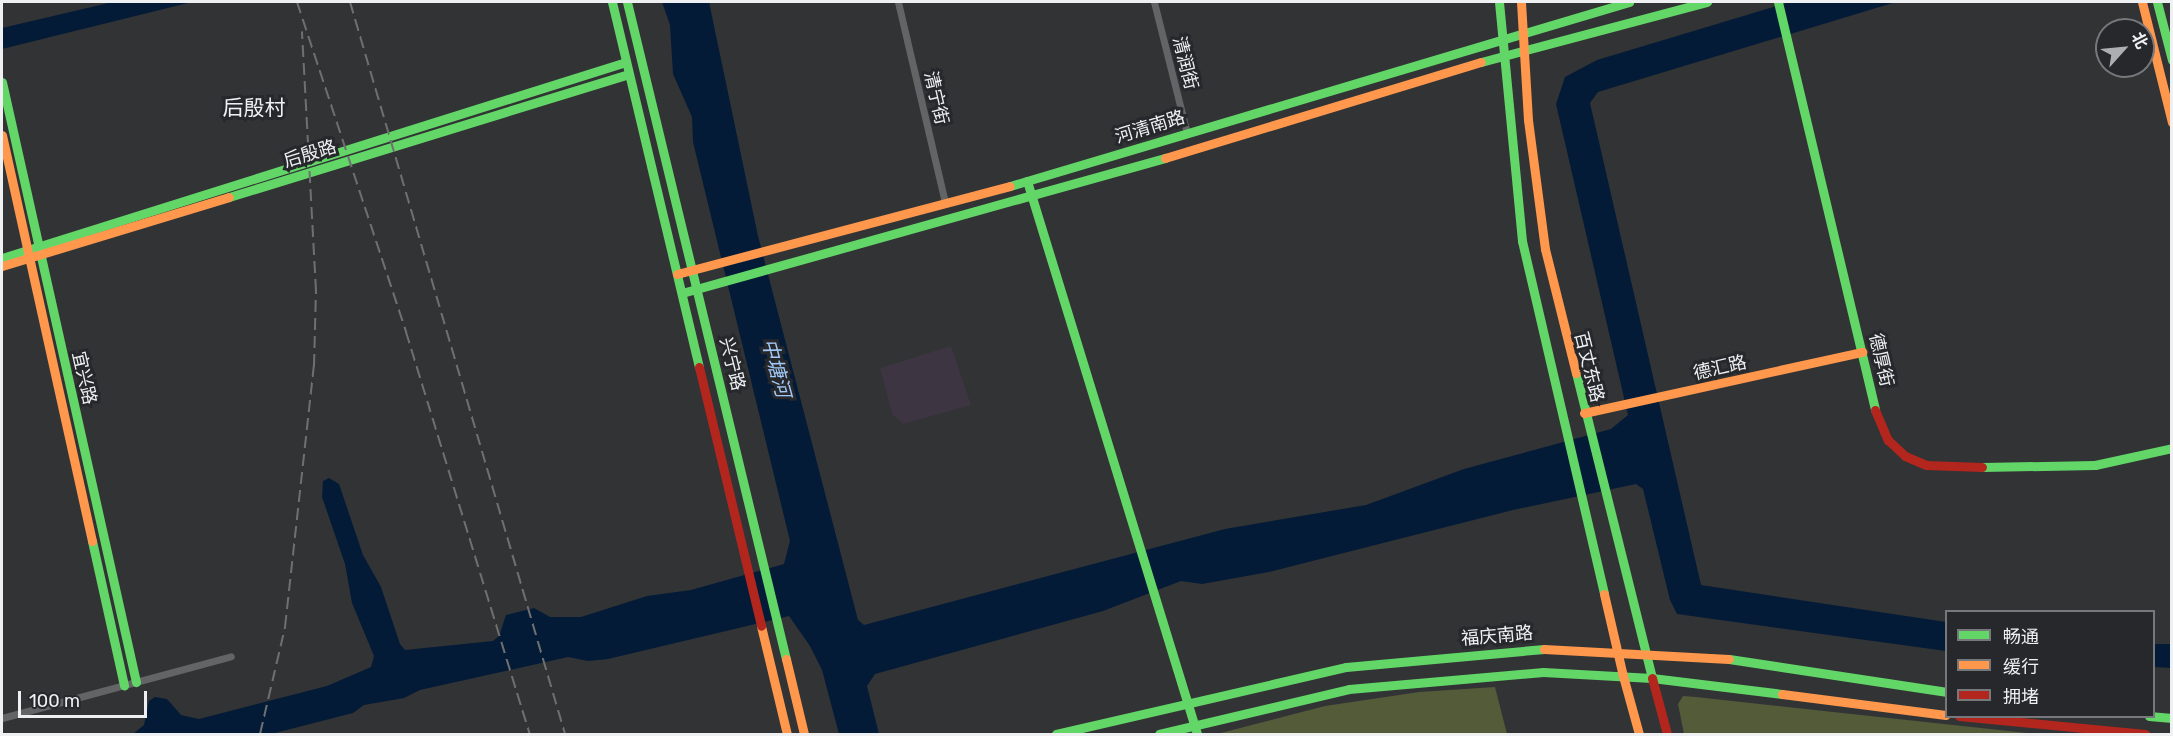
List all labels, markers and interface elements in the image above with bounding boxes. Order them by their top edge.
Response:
north arrow [2095,18,2155,78]
text: 北 [2128,29,2152,52]
street label: 清润街 [1168,34,1202,92]
street label: 清宁街 [919,69,953,127]
district label: 后殷村 [223,95,285,121]
street label: 河清南路 [1112,106,1188,148]
street label: 后殷路 [281,136,339,172]
street label: 百丈东路 [1570,329,1608,405]
street label: 德厚街 [1864,331,1898,389]
street label: 兴宁路 [715,335,749,393]
water label: 中塘河 [757,336,795,400]
street label: 宜兴路 [67,349,101,407]
street label: 德汇路 [1691,351,1749,385]
legend [1945,610,2155,718]
street label: 福庆南路 [1460,622,1534,650]
text: 畅通 [2003,626,2039,648]
text: 缓行 [2003,656,2039,678]
scale bar [21,679,150,717]
text: 拥堵 [2003,686,2039,708]
text: 100 m [29,690,80,712]

